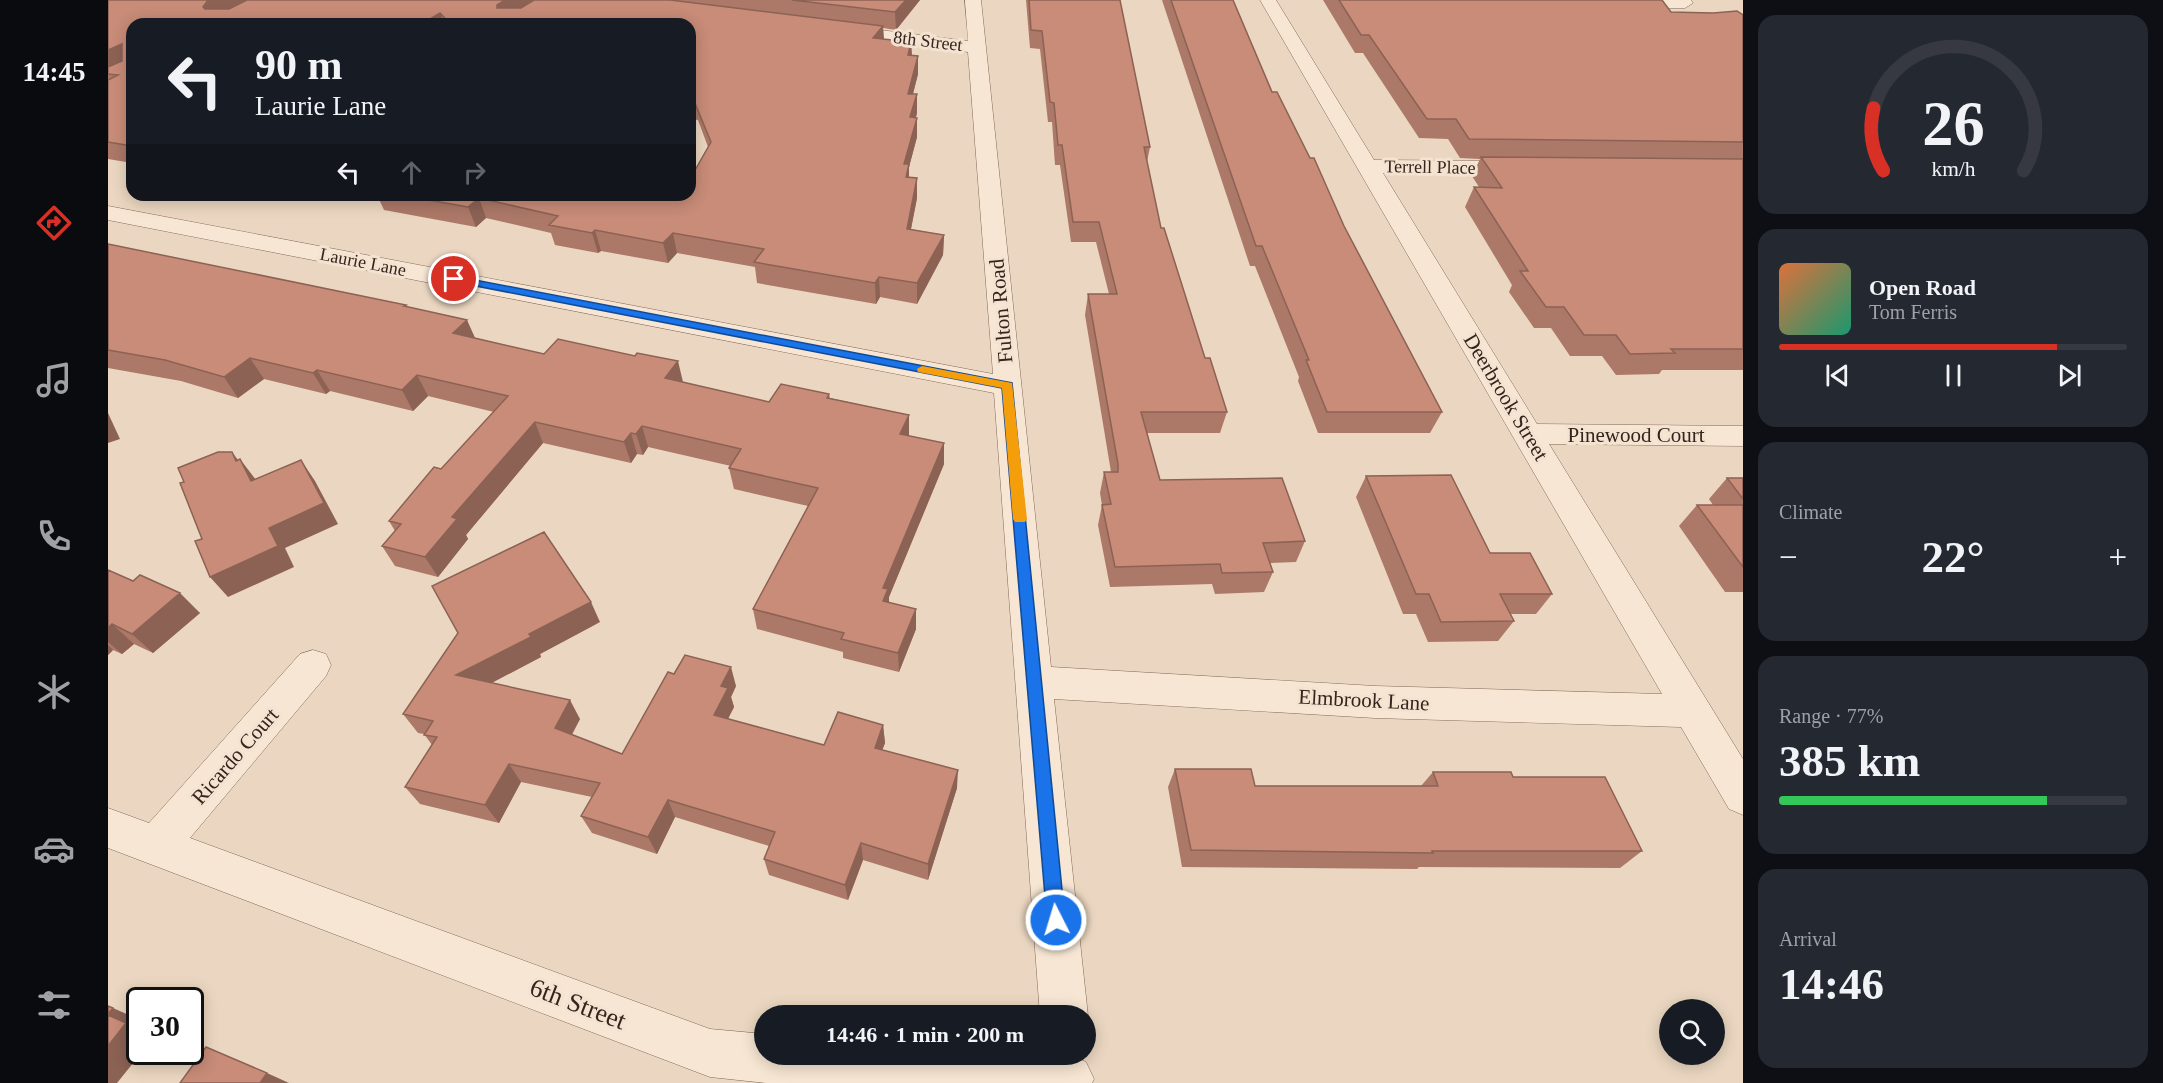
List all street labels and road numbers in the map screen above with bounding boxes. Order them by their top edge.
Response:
street label: 8th Street [892,27,964,55]
street label: Terrell Place [1384,156,1476,178]
street label: Laurie Lane [318,244,408,280]
street label: Fulton Road [984,257,1018,364]
street label: Deerbrook Street [1459,329,1553,465]
street label: Pinewood Court [1567,423,1705,447]
street label: Elmbrook Lane [1298,685,1430,715]
street label: Ricardo Court [187,703,283,809]
street label: 6th Street [526,972,631,1036]

